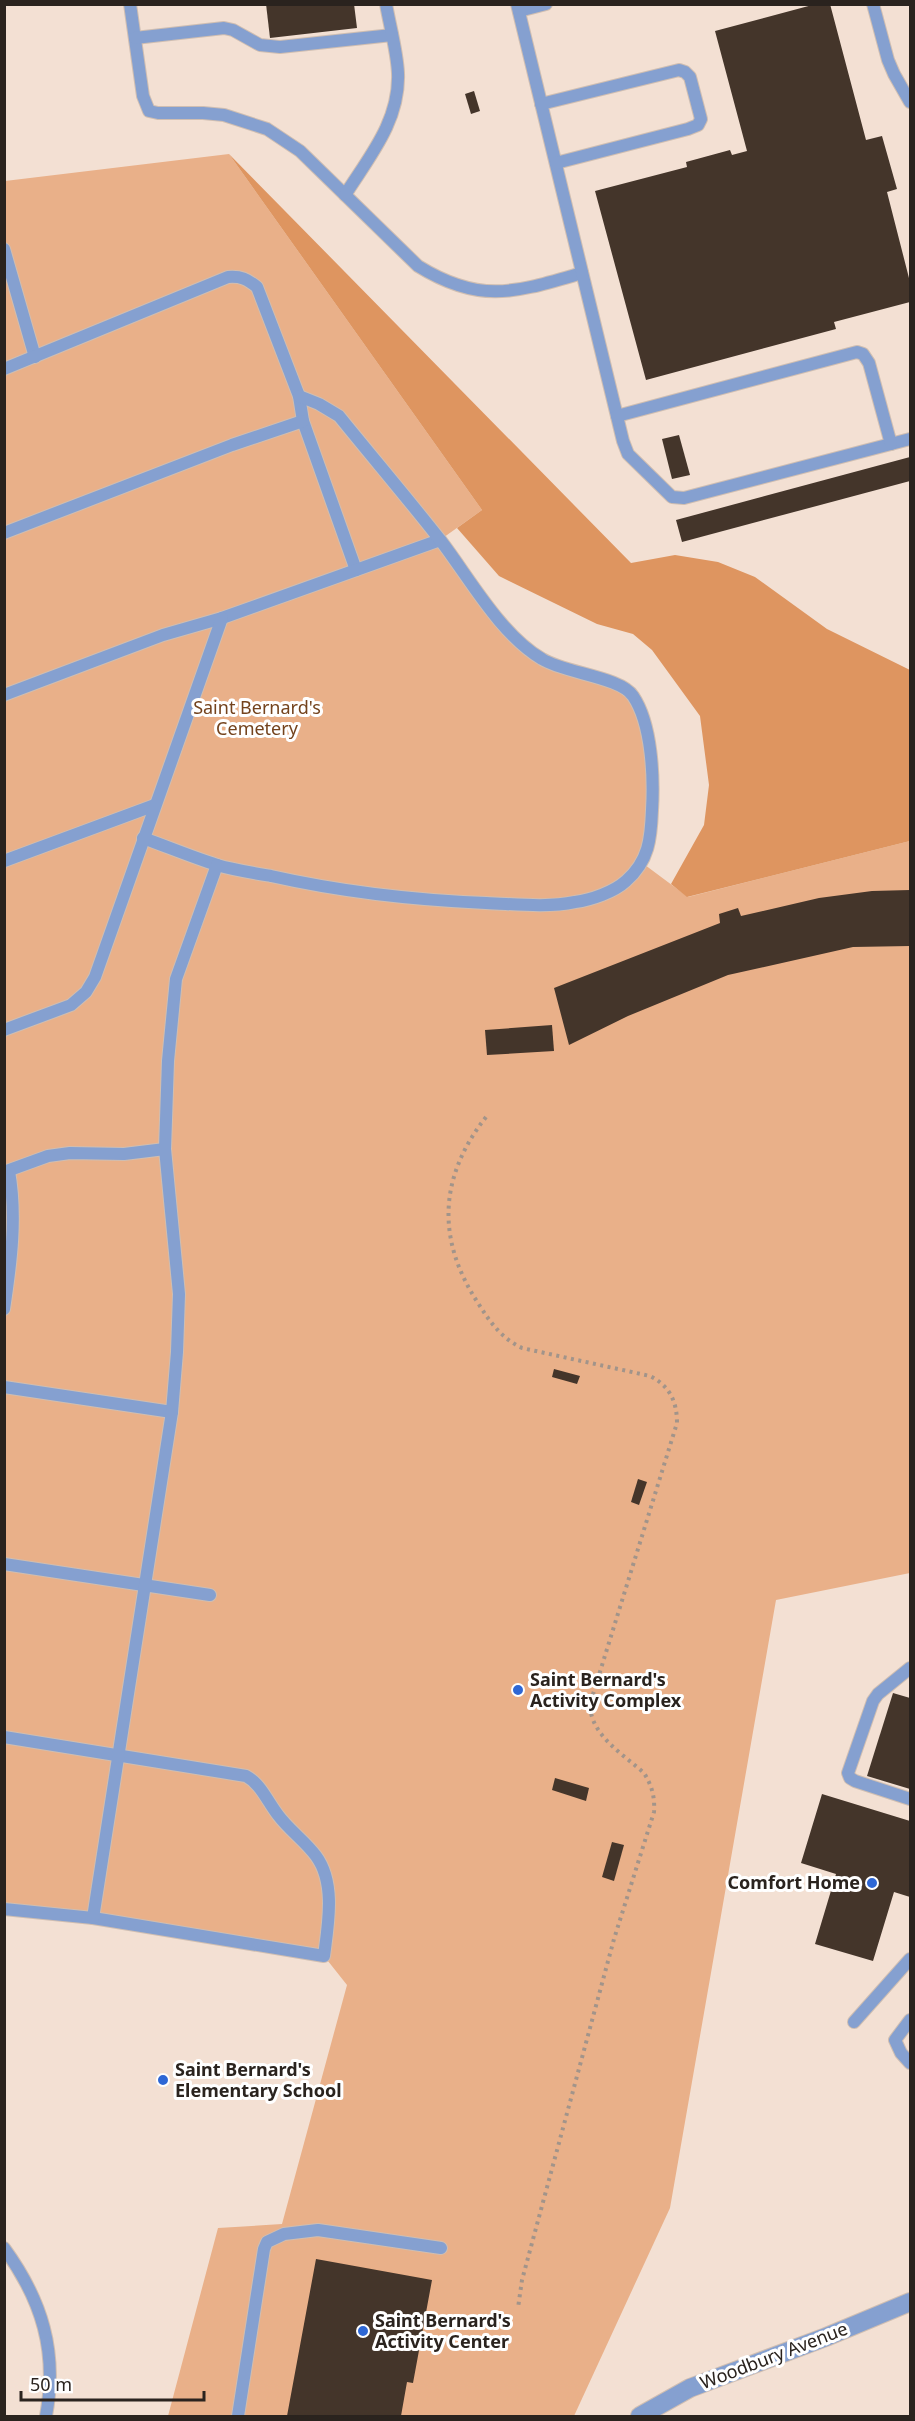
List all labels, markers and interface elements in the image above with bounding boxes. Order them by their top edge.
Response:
park label: Saint Bernard's Cemetery [193,695,321,740]
place label: Saint Bernard's Activity Complex [530,1667,682,1712]
marker: Saint Bernard's Activity Complex [511,1683,525,1697]
place label: Comfort Home [728,1870,860,1894]
marker: Comfort Home [865,1876,879,1890]
place label: Saint Bernard's Elementary School [175,2057,342,2102]
marker: Saint Bernard's Elementary School [156,2073,170,2087]
place label: Saint Bernard's Activity Center [375,2308,511,2353]
street label: Woodbury Avenue [697,2316,851,2394]
marker: Saint Bernard's Activity Center [356,2324,370,2338]
scale bar [21,2364,204,2402]
text: 50 m [30,2372,72,2396]

